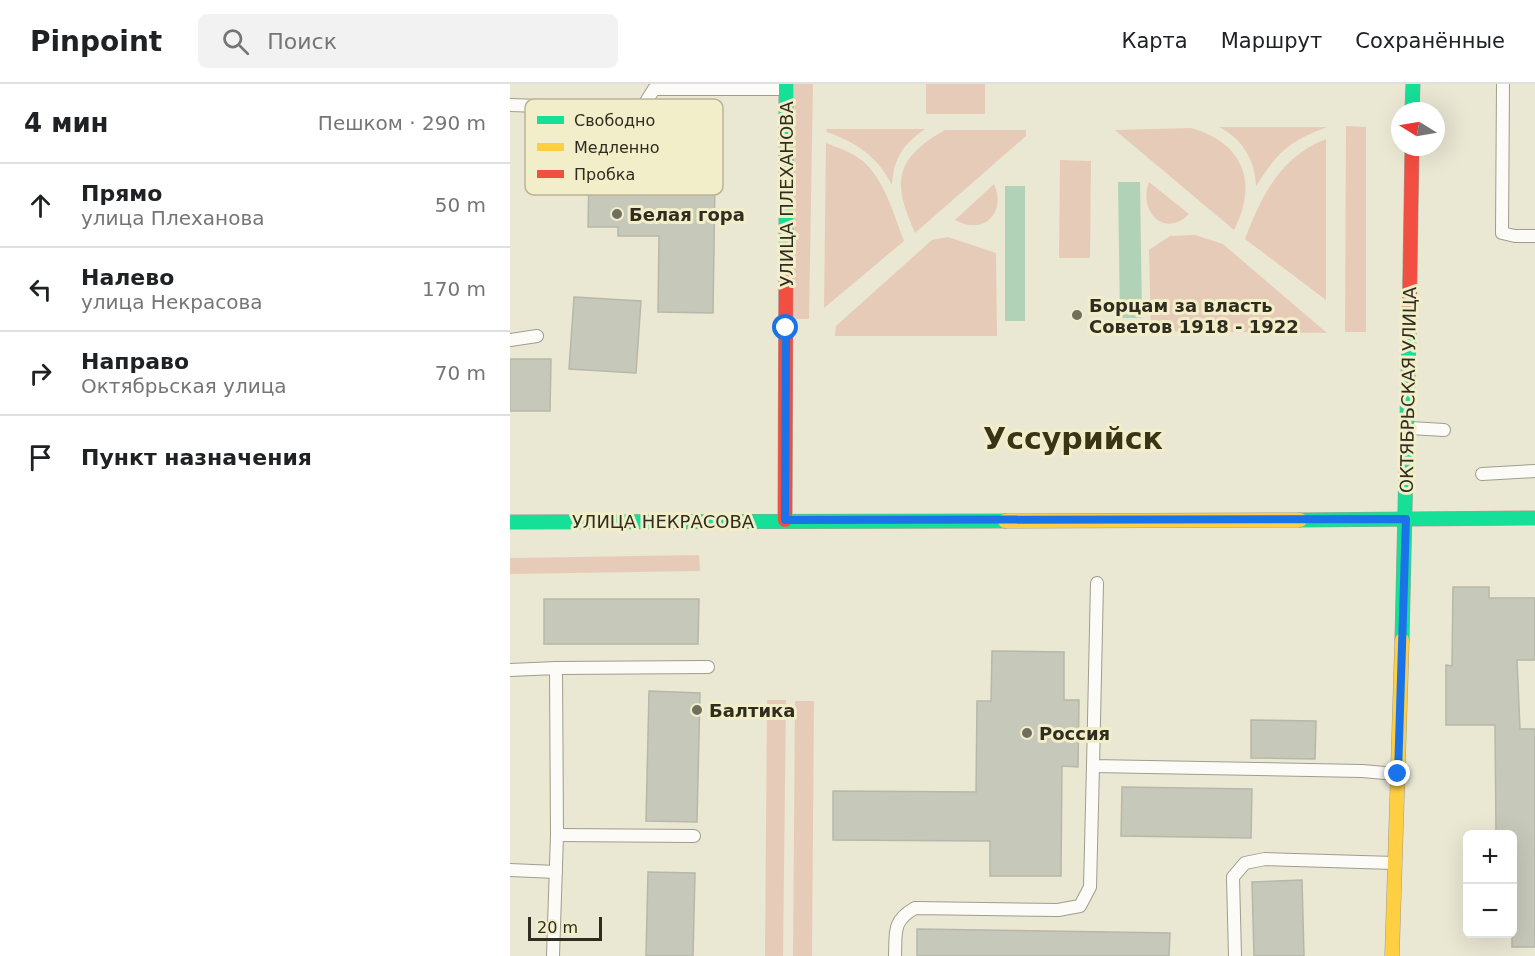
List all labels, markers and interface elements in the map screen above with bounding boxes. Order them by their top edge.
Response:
search box [198,14,618,68]
text: Pinpoint [30,25,162,58]
icon: search [219,25,252,58]
text: Поиск [267,29,337,54]
text: Карта [1122,29,1188,53]
text: Маршрут [1221,29,1322,53]
text: Сохранённые [1355,29,1505,53]
legend [525,99,723,195]
street label: УЛИЦА ПЛЕХАНОВА [776,101,797,287]
north arrow [1391,102,1445,156]
text: 4 мин [24,108,109,138]
text: Пешком · 290 m [318,111,486,135]
text: Свободно [574,111,655,130]
text: Медленно [574,138,660,157]
text: Пробка [574,165,635,184]
text: Прямо [81,181,162,206]
icon: ahead [24,189,57,222]
text: 50 m [435,193,486,217]
place label: Белая гора [629,204,745,225]
text: улица Плеханова [81,206,264,230]
marker: Белая гора [610,207,624,221]
text: Налево [81,265,174,290]
icon: left [24,273,57,306]
text: 170 m [422,277,486,301]
street label: ОКТЯБРЬСКАЯ УЛИЦА [1396,286,1420,493]
text: улица Некрасова [81,290,263,314]
place label: Борцам за власть Советов 1918 - 1922 [1089,295,1299,337]
marker: Борцам за власть Советов 1918 - 1922 [1070,308,1084,322]
route start [772,314,798,340]
text: Направо [81,349,189,374]
icon: right [24,357,57,390]
text: 70 m [435,361,486,385]
text: Октябрьская улица [81,374,287,398]
district label: Уссурийск [983,421,1163,456]
icon: arrive [24,441,57,474]
text: Пункт назначения [81,445,312,470]
street label: УЛИЦА НЕКРАСОВА [572,511,755,532]
place label: Балтика [709,700,795,721]
marker: Балтика [690,703,704,717]
place label: Россия [1039,723,1110,744]
marker: Россия [1020,726,1034,740]
route end [1384,760,1410,786]
map controls [1463,830,1517,938]
button: + [1463,830,1517,884]
button: − [1463,884,1517,938]
scale bar [528,914,602,942]
text: 20 m [537,918,578,937]

